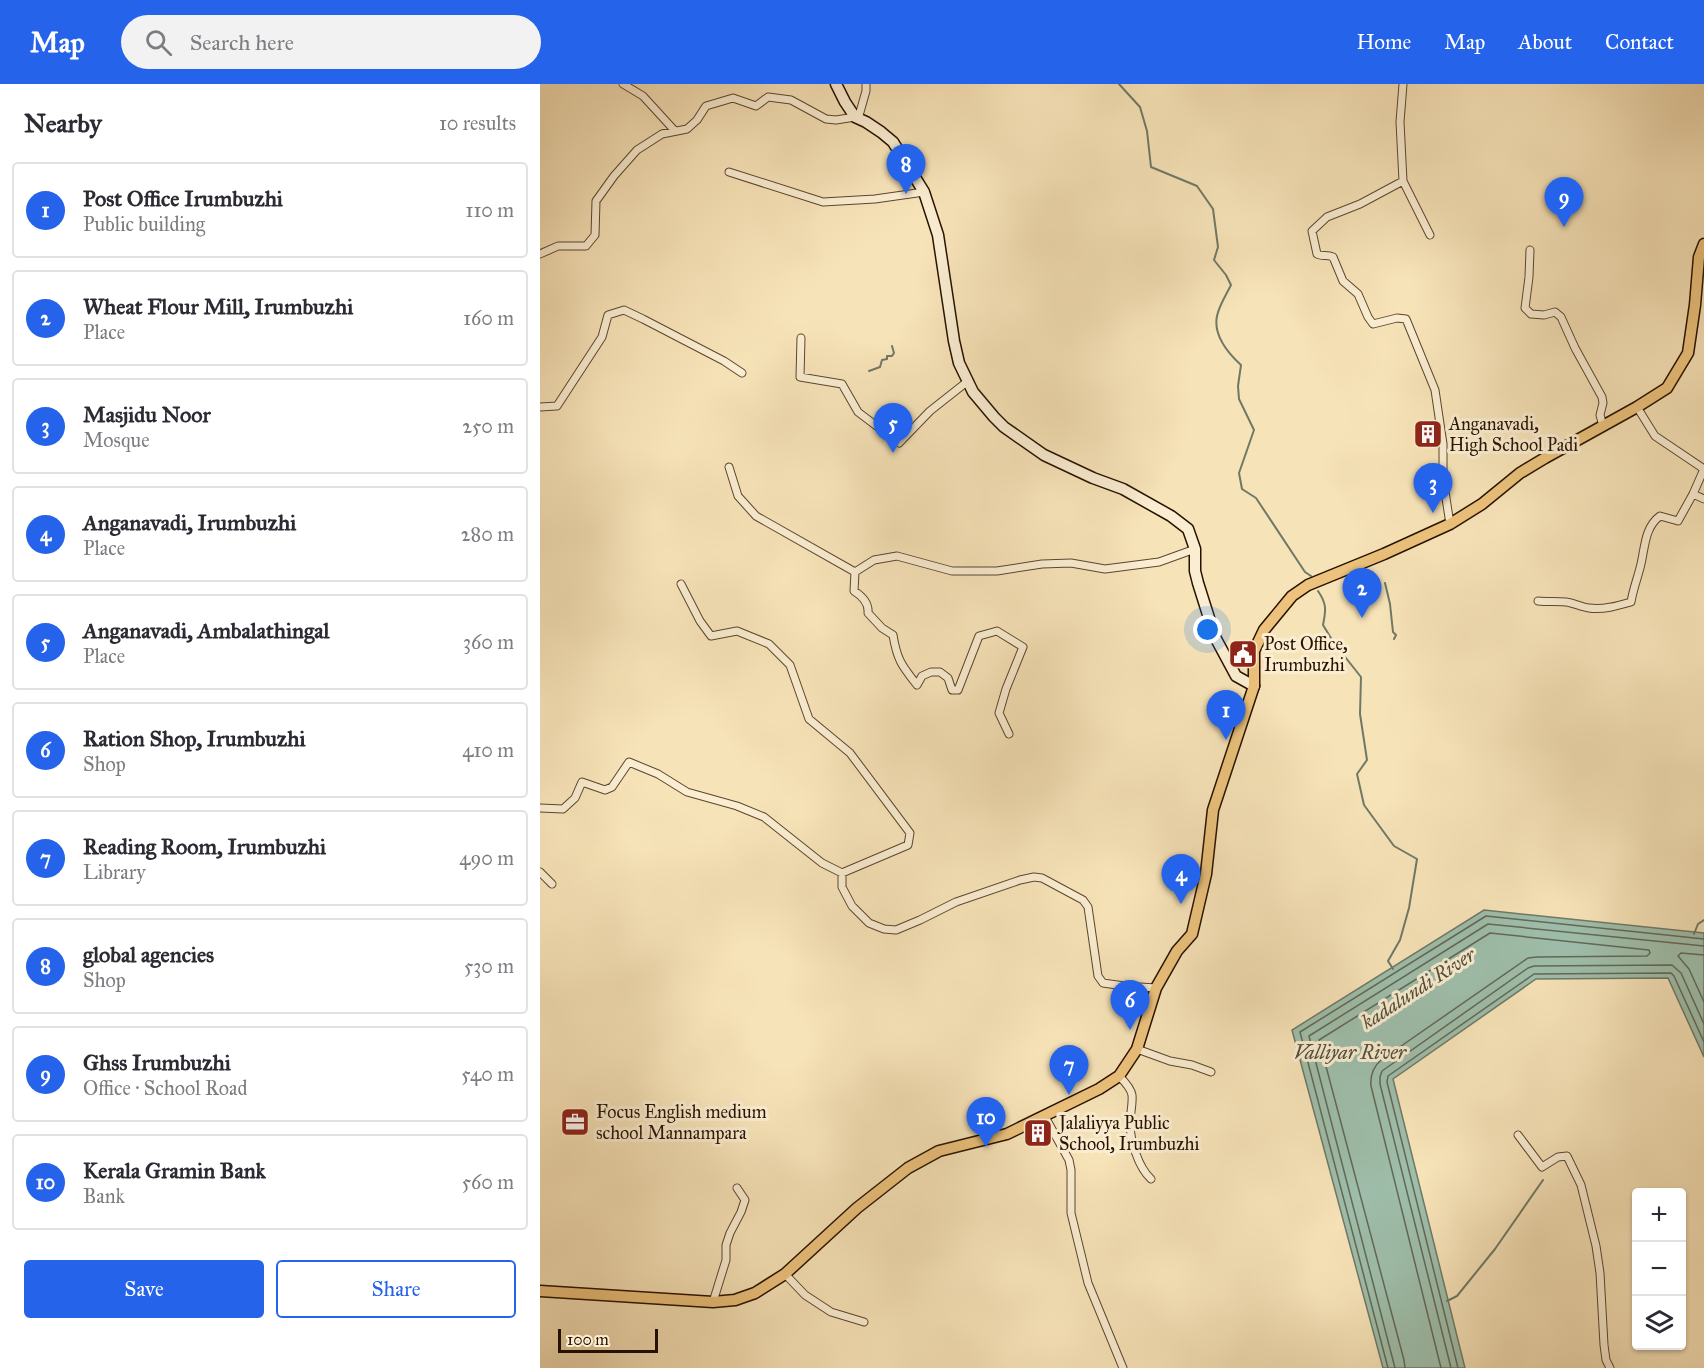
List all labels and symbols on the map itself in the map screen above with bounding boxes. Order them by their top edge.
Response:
pin: 8 [886,144,926,194]
pin: 9 [1544,178,1584,227]
pin: 5 [874,404,912,453]
place label: Anganavadi, High School Padi [1448,413,1578,457]
building icon: Anganavadi, High School Padi [1412,418,1444,450]
pin: 3 [1414,464,1452,513]
pin: 2 [1342,568,1382,618]
your location [1193,615,1222,644]
place label: Post Office, Irumbuzhi [1264,633,1348,676]
public building icon: Post Office, Irumbuzhi [1227,638,1259,670]
pin: 1 [1206,690,1246,740]
pin: 4 [1162,854,1200,904]
water label: kadalundi River [1356,941,1481,1034]
pin: 6 [1110,980,1150,1030]
water label: Valliyar River [1294,1040,1408,1064]
pin: 7 [1050,1046,1088,1095]
pin: 10 [966,1098,1006,1147]
place label: Focus English medium school Mannampara [596,1101,767,1144]
office icon: Focus English medium school Mannampara [559,1106,591,1138]
place label: Jalaliyya Public School, Irumbuzhi [1057,1112,1200,1155]
building icon: Jalaliyya Public School, Irumbuzhi [1022,1117,1054,1149]
scale bar [558,1326,658,1354]

